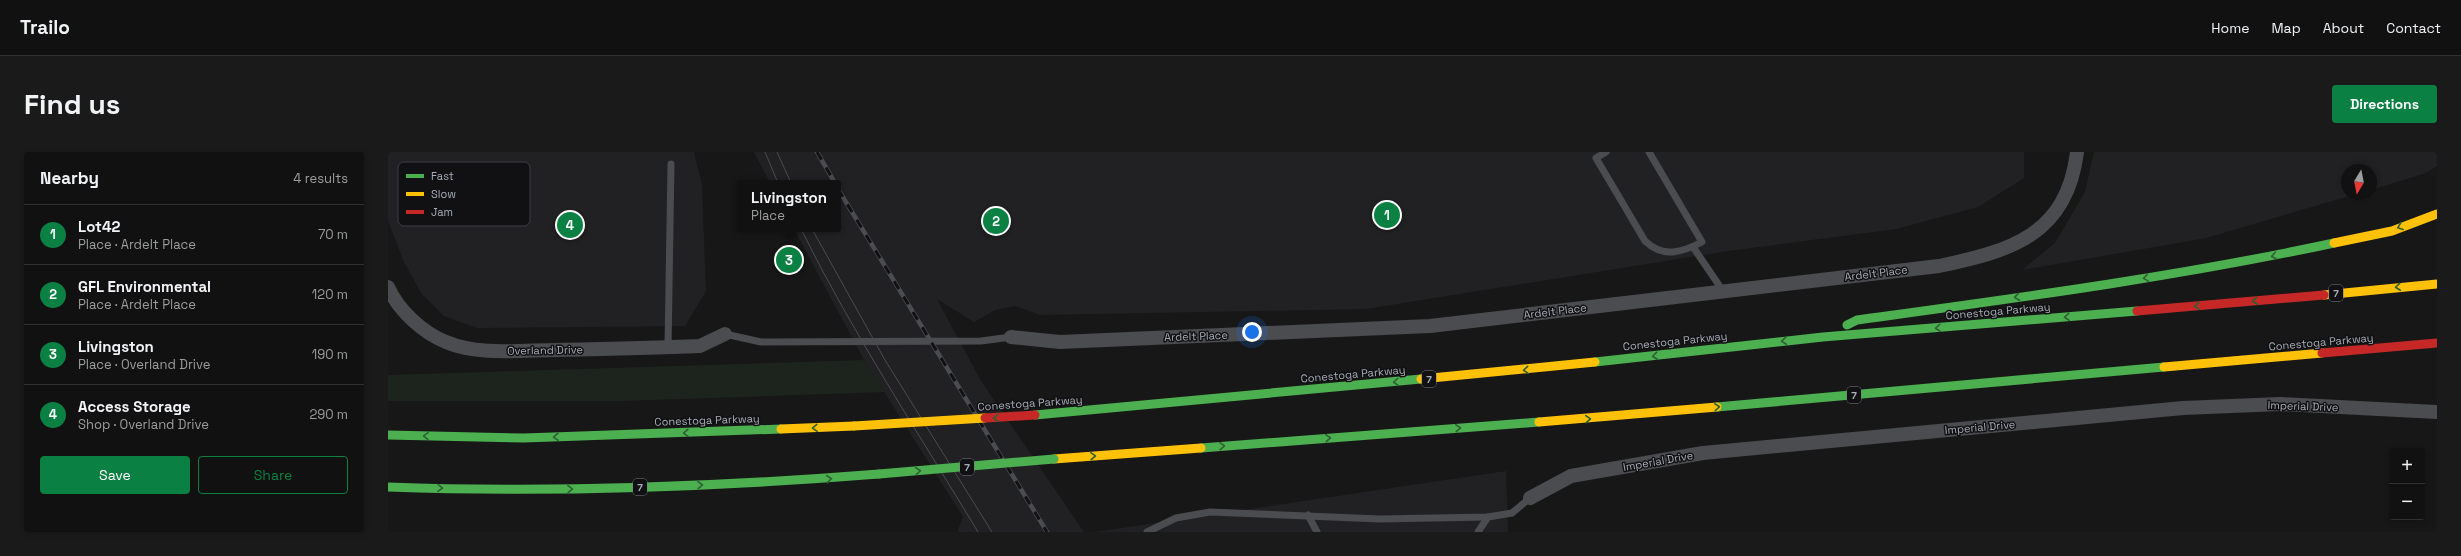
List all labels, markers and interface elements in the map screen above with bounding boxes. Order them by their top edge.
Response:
text: Trailo [20,15,70,40]
text: Home [2211,19,2249,37]
text: Map [2271,19,2301,37]
text: About [2323,19,2364,37]
text: Contact [2386,19,2441,37]
button: Directions [2332,85,2437,123]
text: Find us [24,86,121,122]
legend [398,162,530,226]
north arrow [2341,164,2377,200]
text: Nearby [40,167,99,189]
text: Fast [431,169,454,183]
text: 4 results [293,170,348,187]
popup [737,180,841,232]
text: Slow [431,187,456,201]
text: Livingston [751,188,827,207]
pin: 1 [1374,200,1400,230]
text: Jam [431,205,453,219]
pin: 2 [983,206,1009,236]
text: Place [751,207,785,224]
pin: 4 [557,210,583,240]
text: Lot42 [78,217,120,236]
one-way arrow [2397,223,2404,231]
text: 1 [50,226,56,243]
text: 70 m [318,226,348,243]
text: Place · Ardelt Place [78,236,196,253]
pin: 3 [776,245,802,275]
one-way arrow [2271,252,2277,260]
street label: Ardelt Place [1844,262,1908,284]
one-way arrow [2143,273,2149,282]
text: GFL Environmental [78,277,211,296]
one-way arrow [2395,283,2401,292]
road number: 7 [2329,285,2343,301]
text: 2 [49,286,57,303]
text: 120 m [312,286,348,303]
one-way arrow [2014,292,2020,301]
text: Place · Ardelt Place [78,296,196,313]
one-way arrow [2252,297,2258,306]
street label: Conestoga Parkway [1945,299,2051,323]
street label: Ardelt Place [1523,300,1587,322]
one-way arrow [2194,302,2200,311]
one-way arrow [2064,313,2070,322]
your location [1242,322,1262,342]
one-way arrow [1935,323,1941,332]
street label: Ardelt Place [1164,328,1228,344]
street label: Conestoga Parkway [1622,329,1728,353]
street label: Conestoga Parkway [2268,330,2374,354]
text: Livingston [78,337,154,356]
one-way arrow [1781,337,1787,346]
street label: Overland Drive [507,342,583,358]
text: 3 [49,346,57,363]
text: 190 m [312,346,348,363]
one-way arrow [1652,351,1658,360]
text: Place · Overland Drive [78,356,210,373]
street label: Conestoga Parkway [1300,362,1406,386]
one-way arrow [1523,365,1529,374]
road number: 7 [1422,371,1436,387]
one-way arrow [1393,377,1399,386]
road number: 7 [1847,387,1861,403]
street label: Conestoga Parkway [977,392,1083,414]
text: Access Storage [78,397,191,416]
street label: Imperial Drive [2267,398,2339,414]
one-way arrow [1714,403,1720,412]
text: 4 [49,406,57,423]
text: 290 m [309,406,348,423]
street label: Conestoga Parkway [654,411,760,429]
one-way arrow [993,413,999,422]
one-way arrow [1585,414,1591,423]
text: Shop · Overland Drive [78,416,209,433]
street label: Imperial Drive [1944,417,2016,437]
one-way arrow [812,423,818,432]
one-way arrow [1455,424,1461,433]
one-way arrow [683,429,689,438]
one-way arrow [423,432,429,440]
one-way arrow [553,433,559,442]
one-way arrow [1325,434,1331,443]
one-way arrow [1219,442,1225,451]
street label: Imperial Drive [1622,448,1694,474]
map controls [2389,448,2425,520]
button: + [2389,448,2425,484]
one-way arrow [1090,452,1096,461]
button: Save [40,456,190,494]
button: Share [198,456,348,494]
road number: 7 [960,459,974,475]
one-way arrow [915,467,921,476]
one-way arrow [826,474,833,483]
road number: 7 [633,479,647,495]
one-way arrow [697,480,703,489]
one-way arrow [437,484,443,493]
button: − [2389,484,2425,520]
one-way arrow [567,485,573,494]

